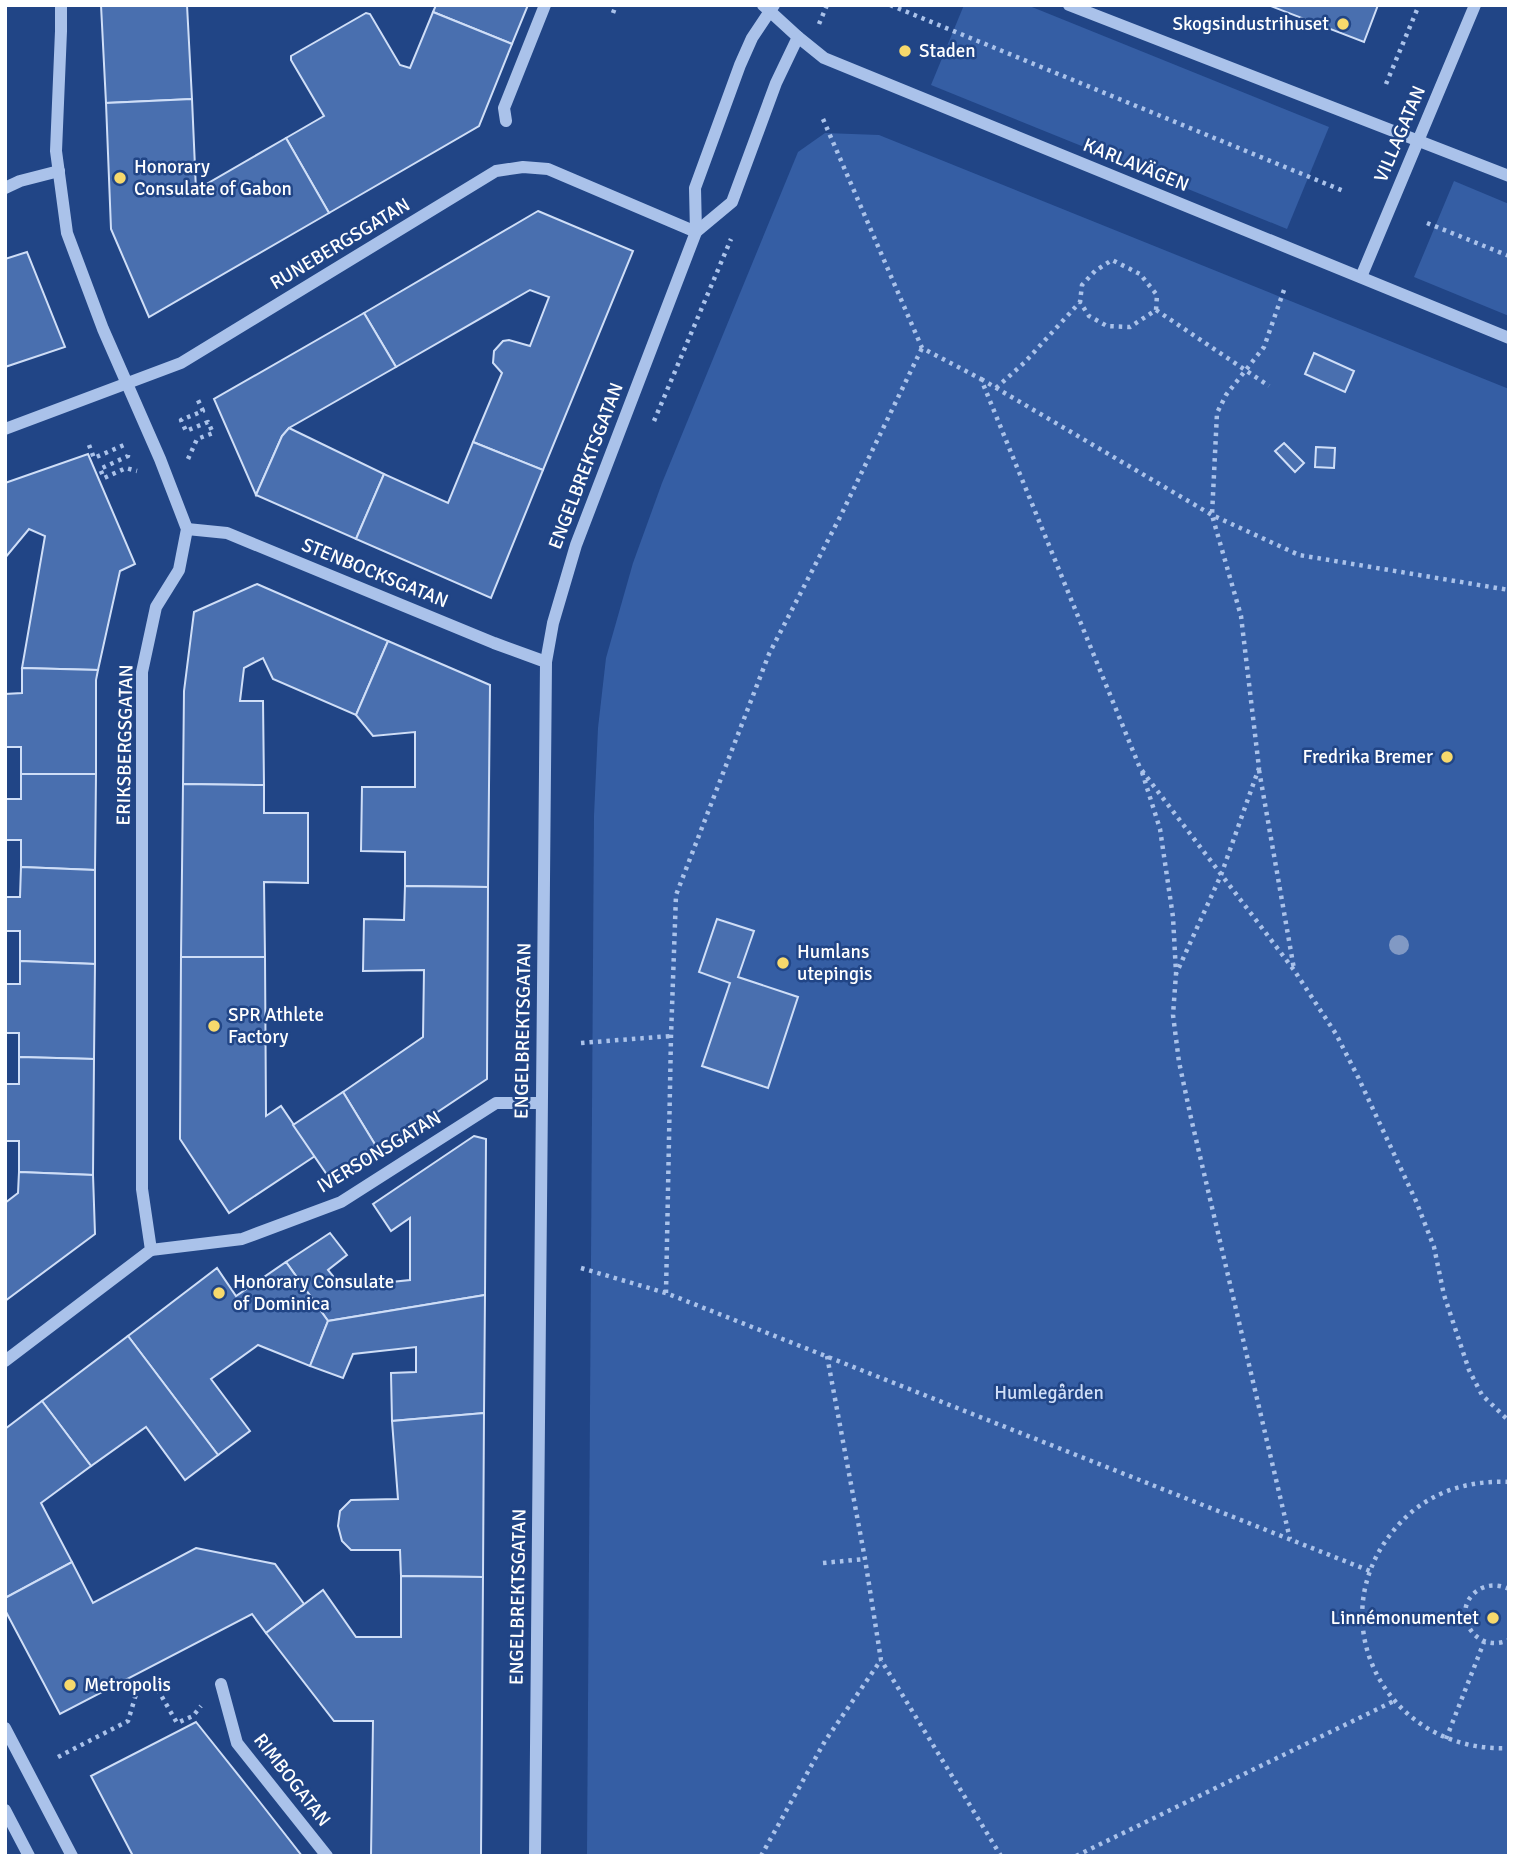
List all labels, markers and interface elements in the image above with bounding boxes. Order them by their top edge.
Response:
place label: Skogsindustrihuset [1172,12,1329,36]
marker: Skogsindustrihuset [1335,16,1351,32]
place label: Staden [919,39,976,63]
marker: Staden [897,43,913,59]
street label: VILLAGATAN [1369,82,1431,186]
street label: KARLAVÄGEN [1080,133,1192,197]
place label: Honorary Consulate of Gabon [134,155,292,201]
marker: Honorary Consulate of Gabon [112,170,128,186]
street label: RUNEBERGSGATAN [266,193,414,295]
street label: ENGELBREKTSGATAN [543,379,629,553]
street label: STENBOCKSGATAN [298,533,452,613]
street label: ERIKSBERGSGATAN [112,664,138,826]
place label: Fredrika Bremer [1303,745,1433,769]
marker: Fredrika Bremer [1439,749,1455,765]
place label: Humlans utepingis [797,940,872,986]
street label: ENGELBREKTSGATAN [509,943,537,1119]
marker: Humlans utepingis [775,955,791,971]
place label: SPR Athlete Factory [228,1003,324,1049]
marker: SPR Athlete Factory [206,1018,222,1034]
street label: IVERSONSGATAN [313,1106,445,1198]
place label: Honorary Consulate of Dominica [233,1270,394,1316]
marker: Honorary Consulate of Dominica [211,1285,227,1301]
park label: Humlegården [994,1381,1104,1405]
street label: ENGELBREKTSGATAN [504,1509,532,1685]
place label: Linnémonumentet [1331,1606,1479,1630]
marker: Linnémonumentet [1485,1610,1501,1626]
place label: Metropolis [84,1673,171,1697]
marker: Metropolis [62,1677,78,1693]
street label: RIMBOGATAN [248,1729,336,1831]

